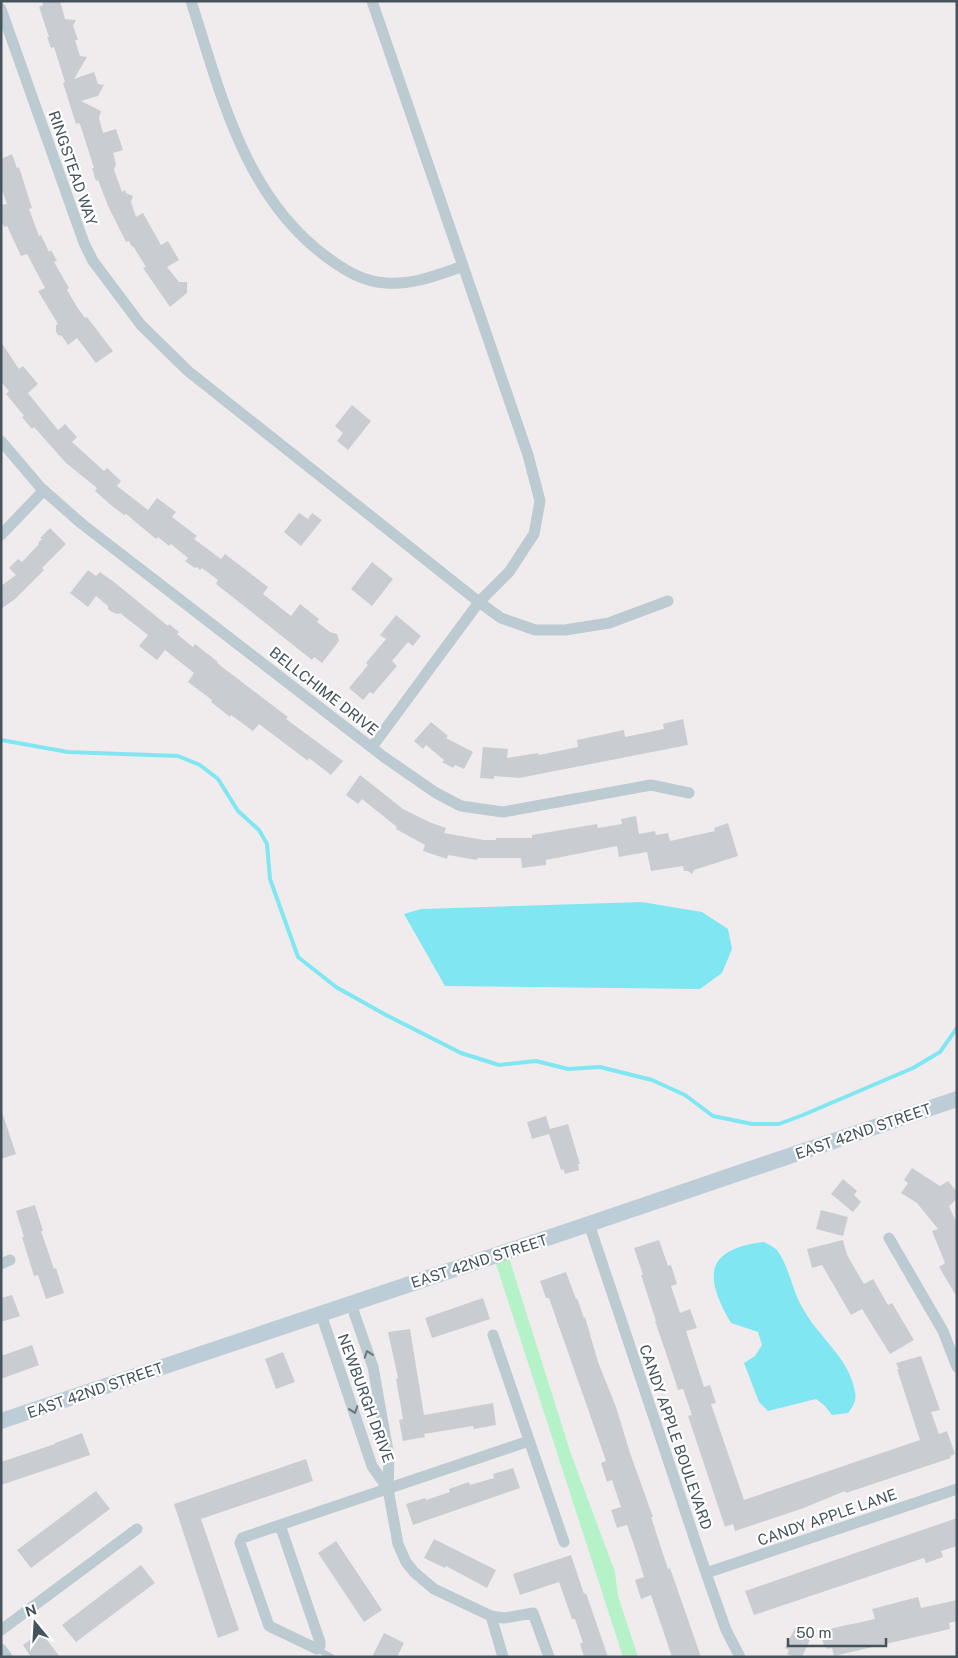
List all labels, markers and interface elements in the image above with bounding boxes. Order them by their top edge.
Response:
street label: RINGSTEAD WAY [45,108,101,228]
street label: BELLCHIME DRIVE [266,643,382,739]
street label: EAST 42ND STREET [793,1100,933,1162]
street label: EAST 42ND STREET [409,1231,549,1291]
street label: NEWBURGH DRIVE [335,1331,397,1465]
street label: CANDY APPLE BOULEVARD [636,1342,716,1532]
one-way arrow [364,1351,374,1359]
street label: EAST 42ND STREET [25,1359,165,1421]
one-way arrow [348,1406,358,1414]
street label: CANDY APPLE LANE [755,1485,899,1549]
north arrow [10,1598,60,1648]
text: N [23,1601,39,1620]
scale bar [788,1616,886,1648]
text: 50 m [796,1624,831,1641]

